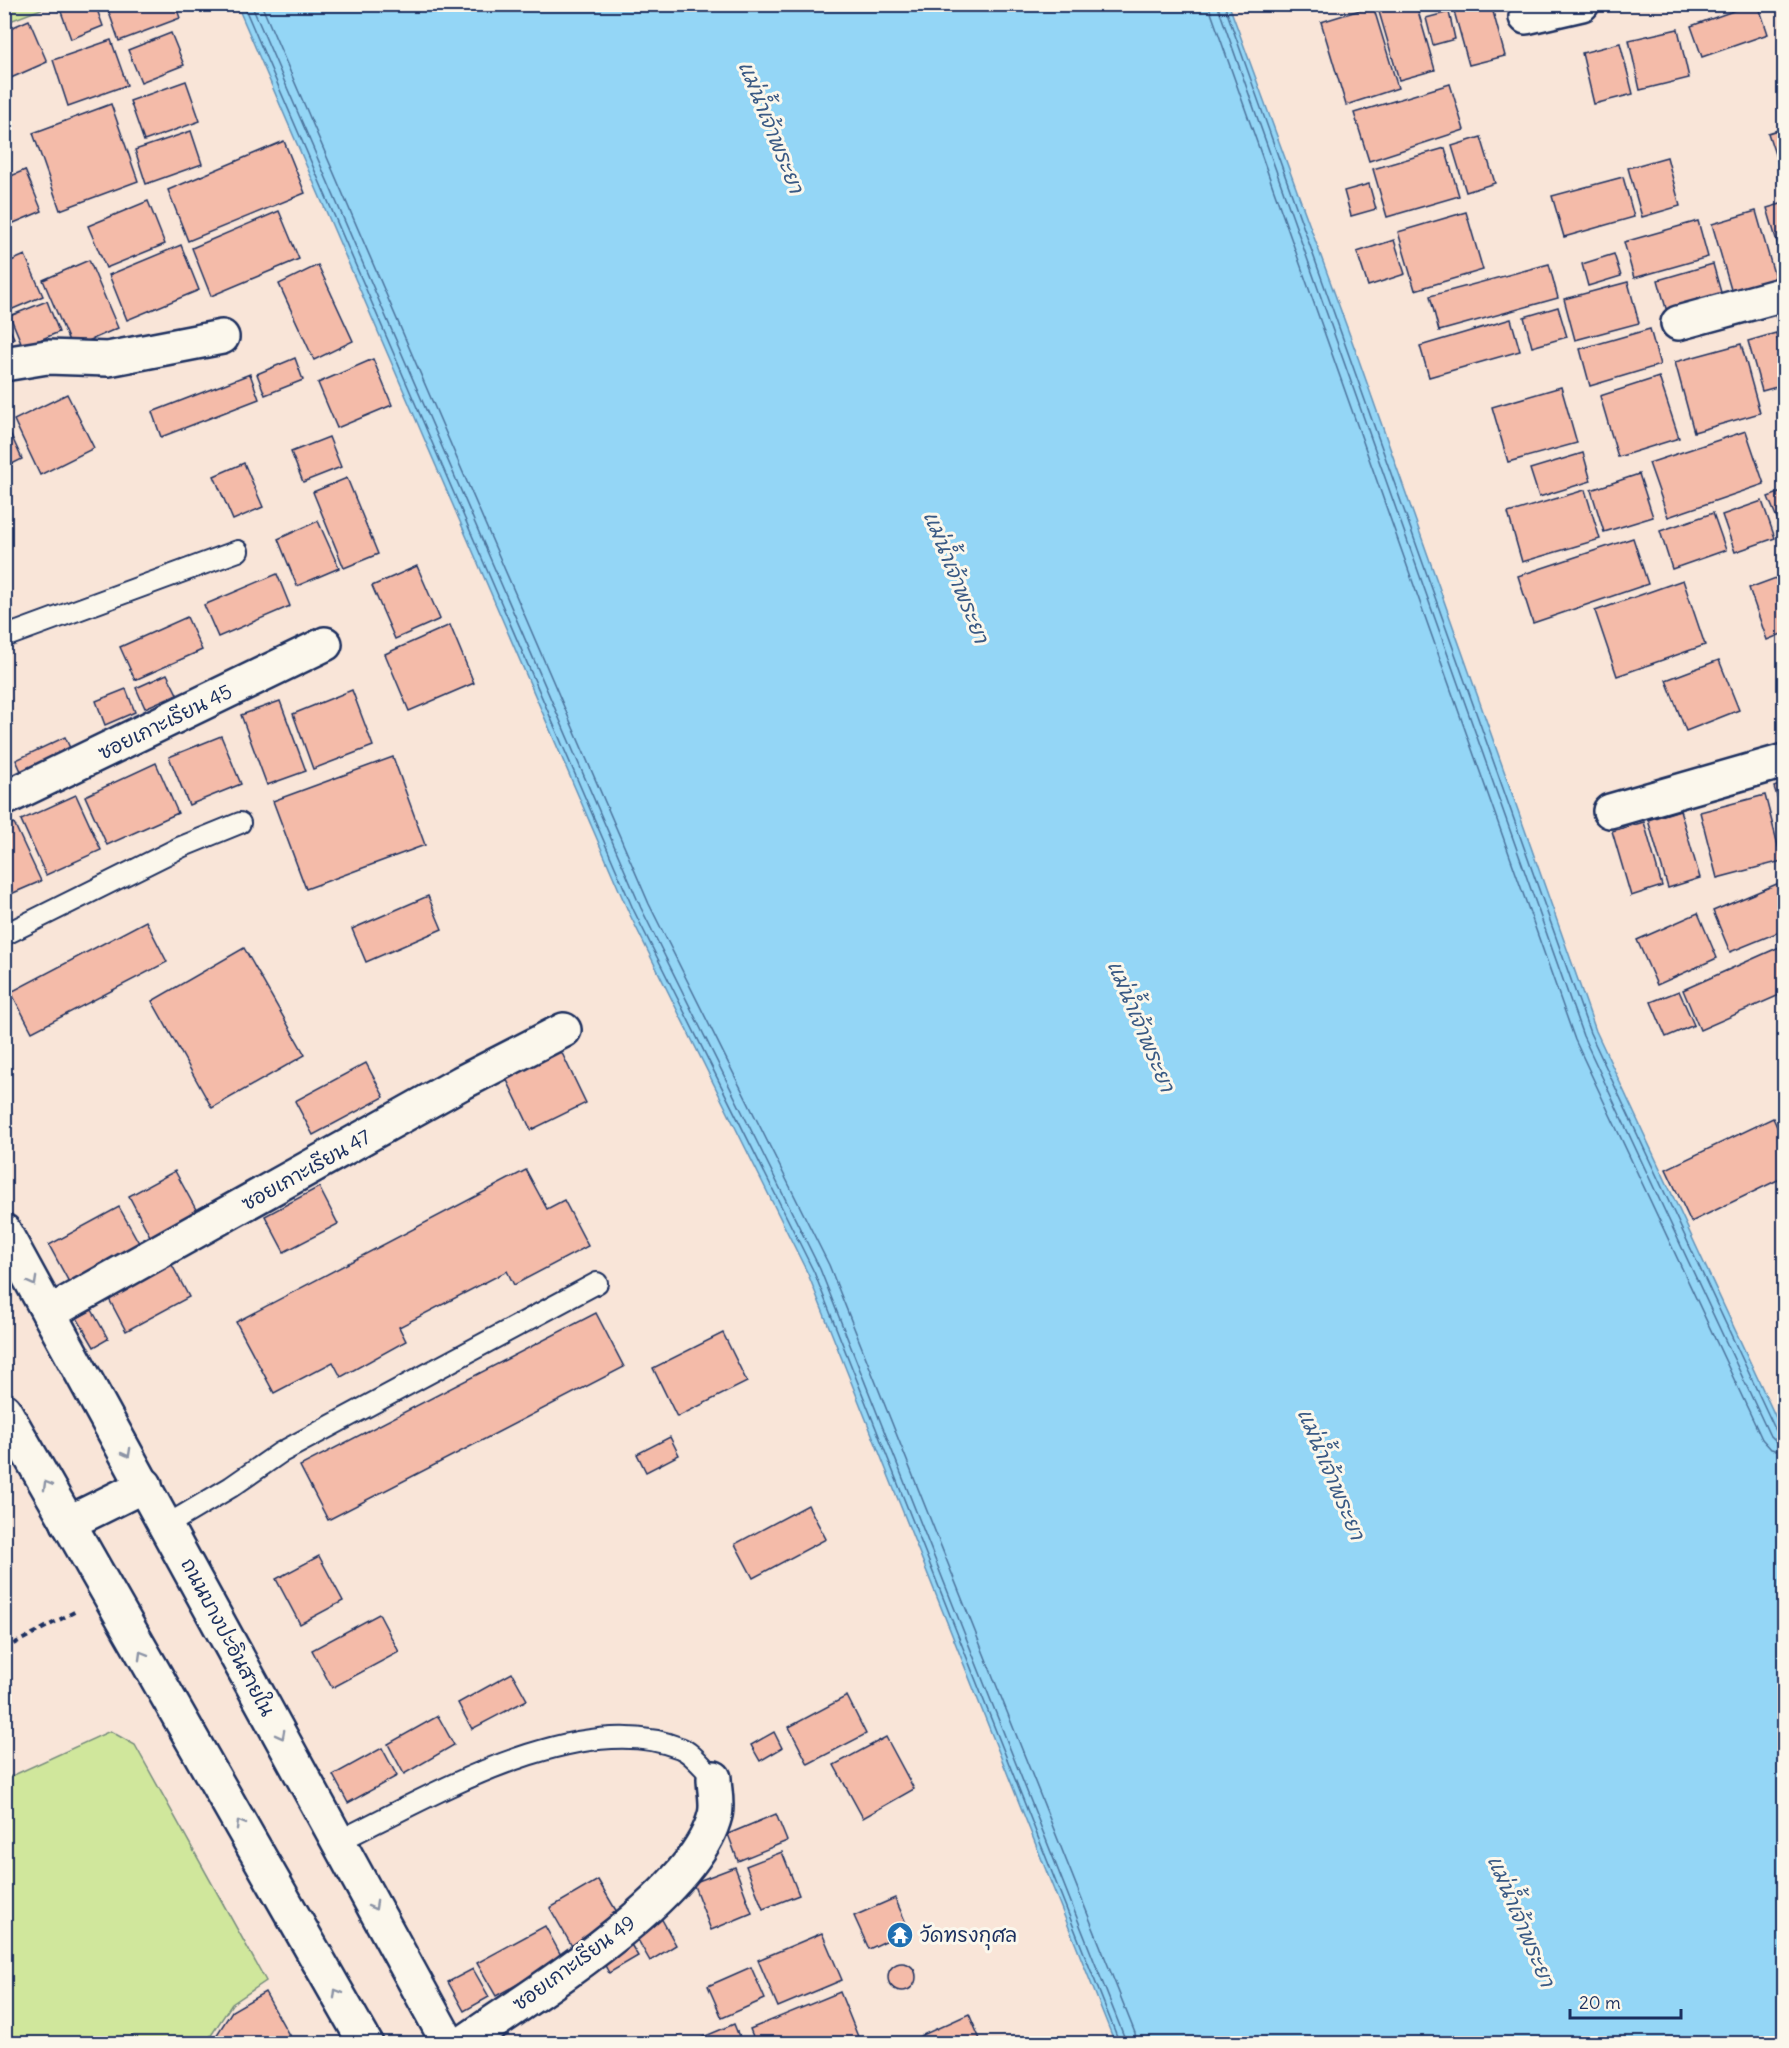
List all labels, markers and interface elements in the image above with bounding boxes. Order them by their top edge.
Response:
water label: แม่น้ำเจ้าพระยา [733,55,816,198]
water label: แม่น้ำเจ้าพระยา [918,505,1001,648]
street label: ซอยเกาะเรียน 45 [94,678,236,765]
water label: แม่น้ำเจ้าพระยา [1102,954,1187,1097]
street label: ซอยเกาะเรียน 47 [237,1124,375,1215]
one-way arrow [26,1276,37,1286]
water label: แม่น้ำเจ้าพระยา [1292,1402,1377,1545]
one-way arrow [120,1447,131,1457]
one-way arrow [42,1481,54,1491]
street label: ถนนบางปะอินสายใน [176,1553,281,1720]
one-way arrow [138,1651,150,1661]
one-way arrow [274,1728,285,1739]
one-way arrow [235,1820,247,1830]
water label: แม่น้ำเจ้าพระยา [1482,1849,1567,1992]
one-way arrow [367,1900,378,1910]
street label: ซอยเกาะเรียน 49 [507,1910,640,2016]
temple icon: วัดทรงกุศล [885,1920,915,1950]
place label: วัดทรงกุศล [920,1922,1017,1951]
scale bar [1570,1982,1681,2020]
one-way arrow [333,1989,344,1999]
text: 20 m [1579,1991,1621,2014]

